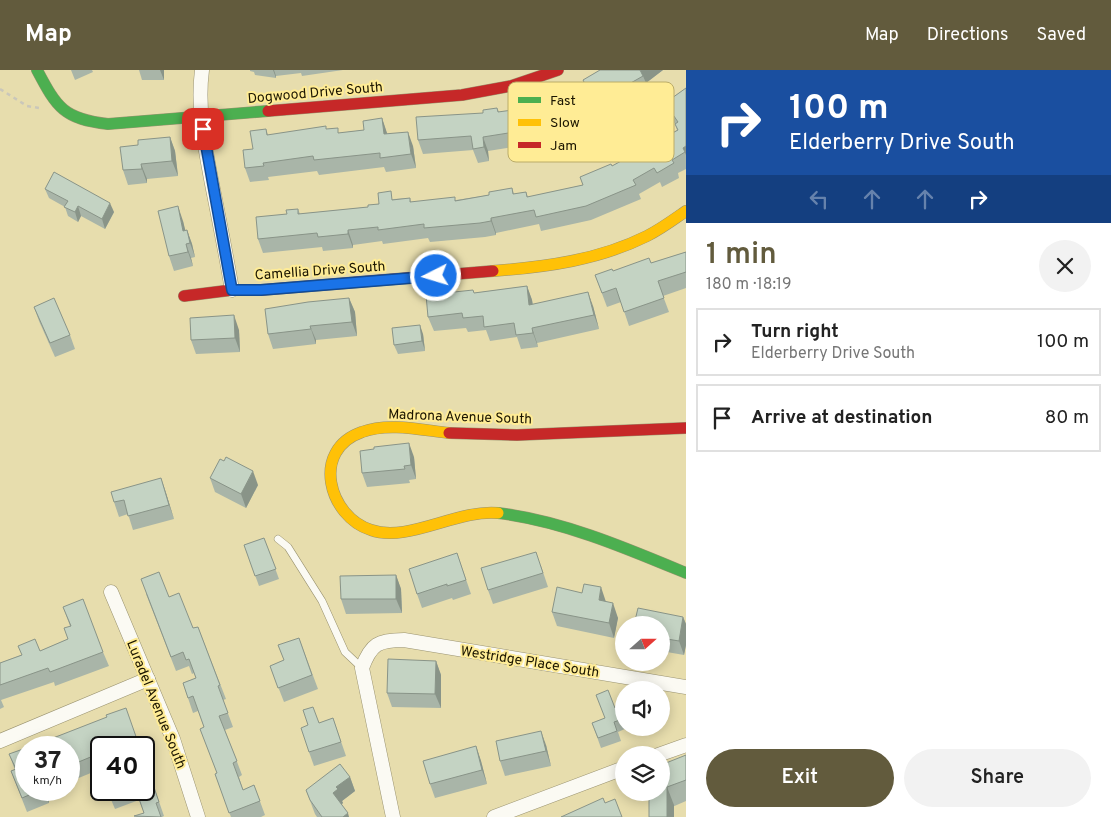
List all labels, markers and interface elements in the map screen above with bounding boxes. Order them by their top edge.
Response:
text: Map [25,20,72,50]
text: Map [865,24,899,47]
text: Directions [927,24,1009,47]
text: Saved [1037,24,1086,47]
street label: Dogwood Drive South [247,79,383,108]
legend [508,82,674,162]
text: 100 m [789,87,889,131]
icon: right [706,90,771,155]
text: Fast [550,93,576,110]
pin [182,108,224,150]
icon: arrive [189,115,217,143]
text: Slow [550,115,580,132]
text: Elderberry Drive South [789,130,1015,157]
text: Jam [550,138,577,155]
icon: left [805,185,833,213]
icon: ahead [858,185,886,213]
icon: ahead [911,185,939,213]
icon: right [964,185,992,213]
text: 1 min [706,237,777,274]
button: close [1039,240,1091,292]
position arrow [409,249,461,301]
street label: Camellia Drive South [254,258,386,285]
text: 180 m · 18:19 [706,275,792,295]
text: Turn right [751,320,839,344]
icon: right [708,328,736,356]
text: 100 m [1037,330,1089,354]
text: Elderberry Drive South [751,344,915,364]
icon: arrive [708,404,736,432]
street label: Madrona Avenue South [388,406,532,429]
text: Arrive at destination [751,406,932,430]
text: 80 m [1045,406,1089,430]
north arrow [615,616,670,671]
map controls [615,616,670,801]
street label: Luradel Avenue South [122,638,189,771]
street label: Westridge Place South [459,643,600,682]
button: sound [615,681,670,736]
speed limit sign: 40 [90,736,155,801]
text: 37 [33,746,62,778]
button: layers [615,746,670,801]
button: Exit [706,749,894,807]
button: Share [904,749,1091,807]
text: km/h [33,773,62,789]

